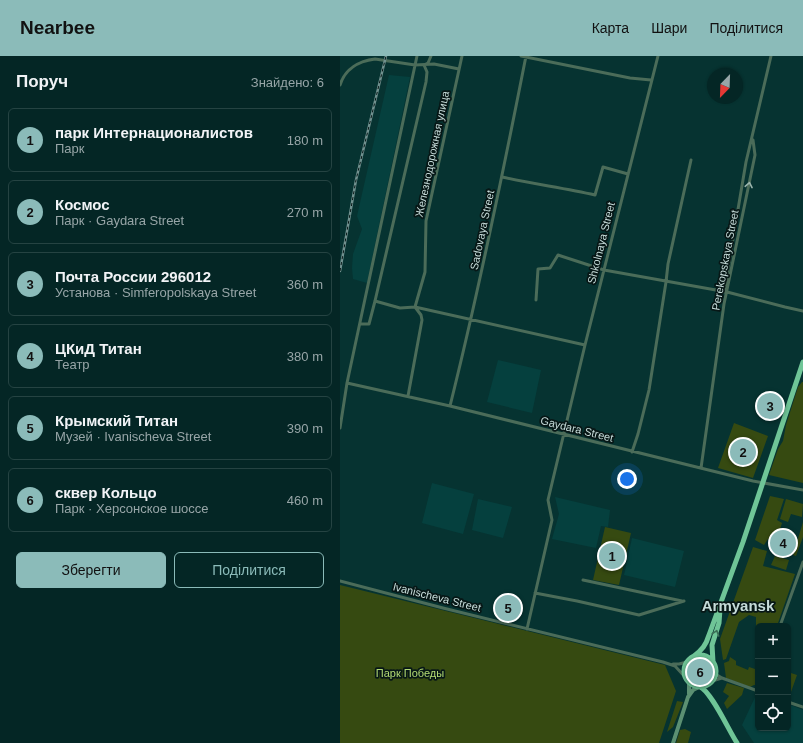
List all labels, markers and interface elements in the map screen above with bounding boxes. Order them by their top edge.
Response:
text: Nearbee [20,17,95,38]
text: Карта [592,20,629,36]
text: Шари [651,20,687,36]
text: Поділитися [709,20,783,36]
north arrow [707,68,743,104]
text: Поруч [16,72,68,91]
text: Знайдено: 6 [251,75,324,90]
street label: Железнодорожная улица [413,89,451,218]
text: парк Интернационалистов [55,124,253,141]
text: 1 [26,133,34,148]
text: 180 m [287,133,323,148]
text: Парк [55,141,85,156]
one-way arrow [744,182,752,189]
street label: Sadovaya Street [468,189,496,271]
text: Космос [55,196,110,213]
street label: Shkolnaya Street [585,201,617,285]
text: 2 [26,205,34,220]
text: 270 m [287,205,323,220]
street label: Perekopskaya Street [709,209,741,311]
text: Парк · Gaydara Street [55,213,184,228]
text: Почта России 296012 [55,268,211,285]
text: 3 [26,277,34,292]
text: 360 m [287,277,323,292]
text: Установа · Simferopolskaya Street [55,285,256,300]
text: ЦКиД Титан [55,340,142,357]
text: 4 [26,349,34,364]
text: 380 m [287,349,323,364]
text: Театр [55,357,90,372]
pin: 3 [757,391,783,421]
text: Крымский Титан [55,412,178,429]
street label: Gaydara Street [539,414,615,444]
text: 5 [26,421,34,436]
text: 390 m [287,421,323,436]
text: Музей · Ivanischeva Street [55,429,211,444]
pin: 2 [730,437,756,467]
your location [617,469,637,489]
text: сквер Кольцо [55,484,157,501]
text: 6 [26,493,34,508]
text: 460 m [287,493,323,508]
text: Парк · Херсонское шоссе [55,501,209,516]
pin: 4 [770,528,796,558]
pin: 1 [599,541,625,571]
button: Зберегти [16,552,166,588]
button: Поділитися [174,552,324,588]
street label: Ivanischeva Street [392,580,482,614]
pin: 5 [495,593,521,623]
district label: Armyansk [702,597,775,614]
map controls [755,623,791,731]
button: + [755,623,791,659]
one-way arrow [711,630,720,637]
pin: 6 [687,657,713,687]
button: − [755,659,791,695]
park label: Парк Победы [376,667,444,679]
button: locate [755,695,791,731]

